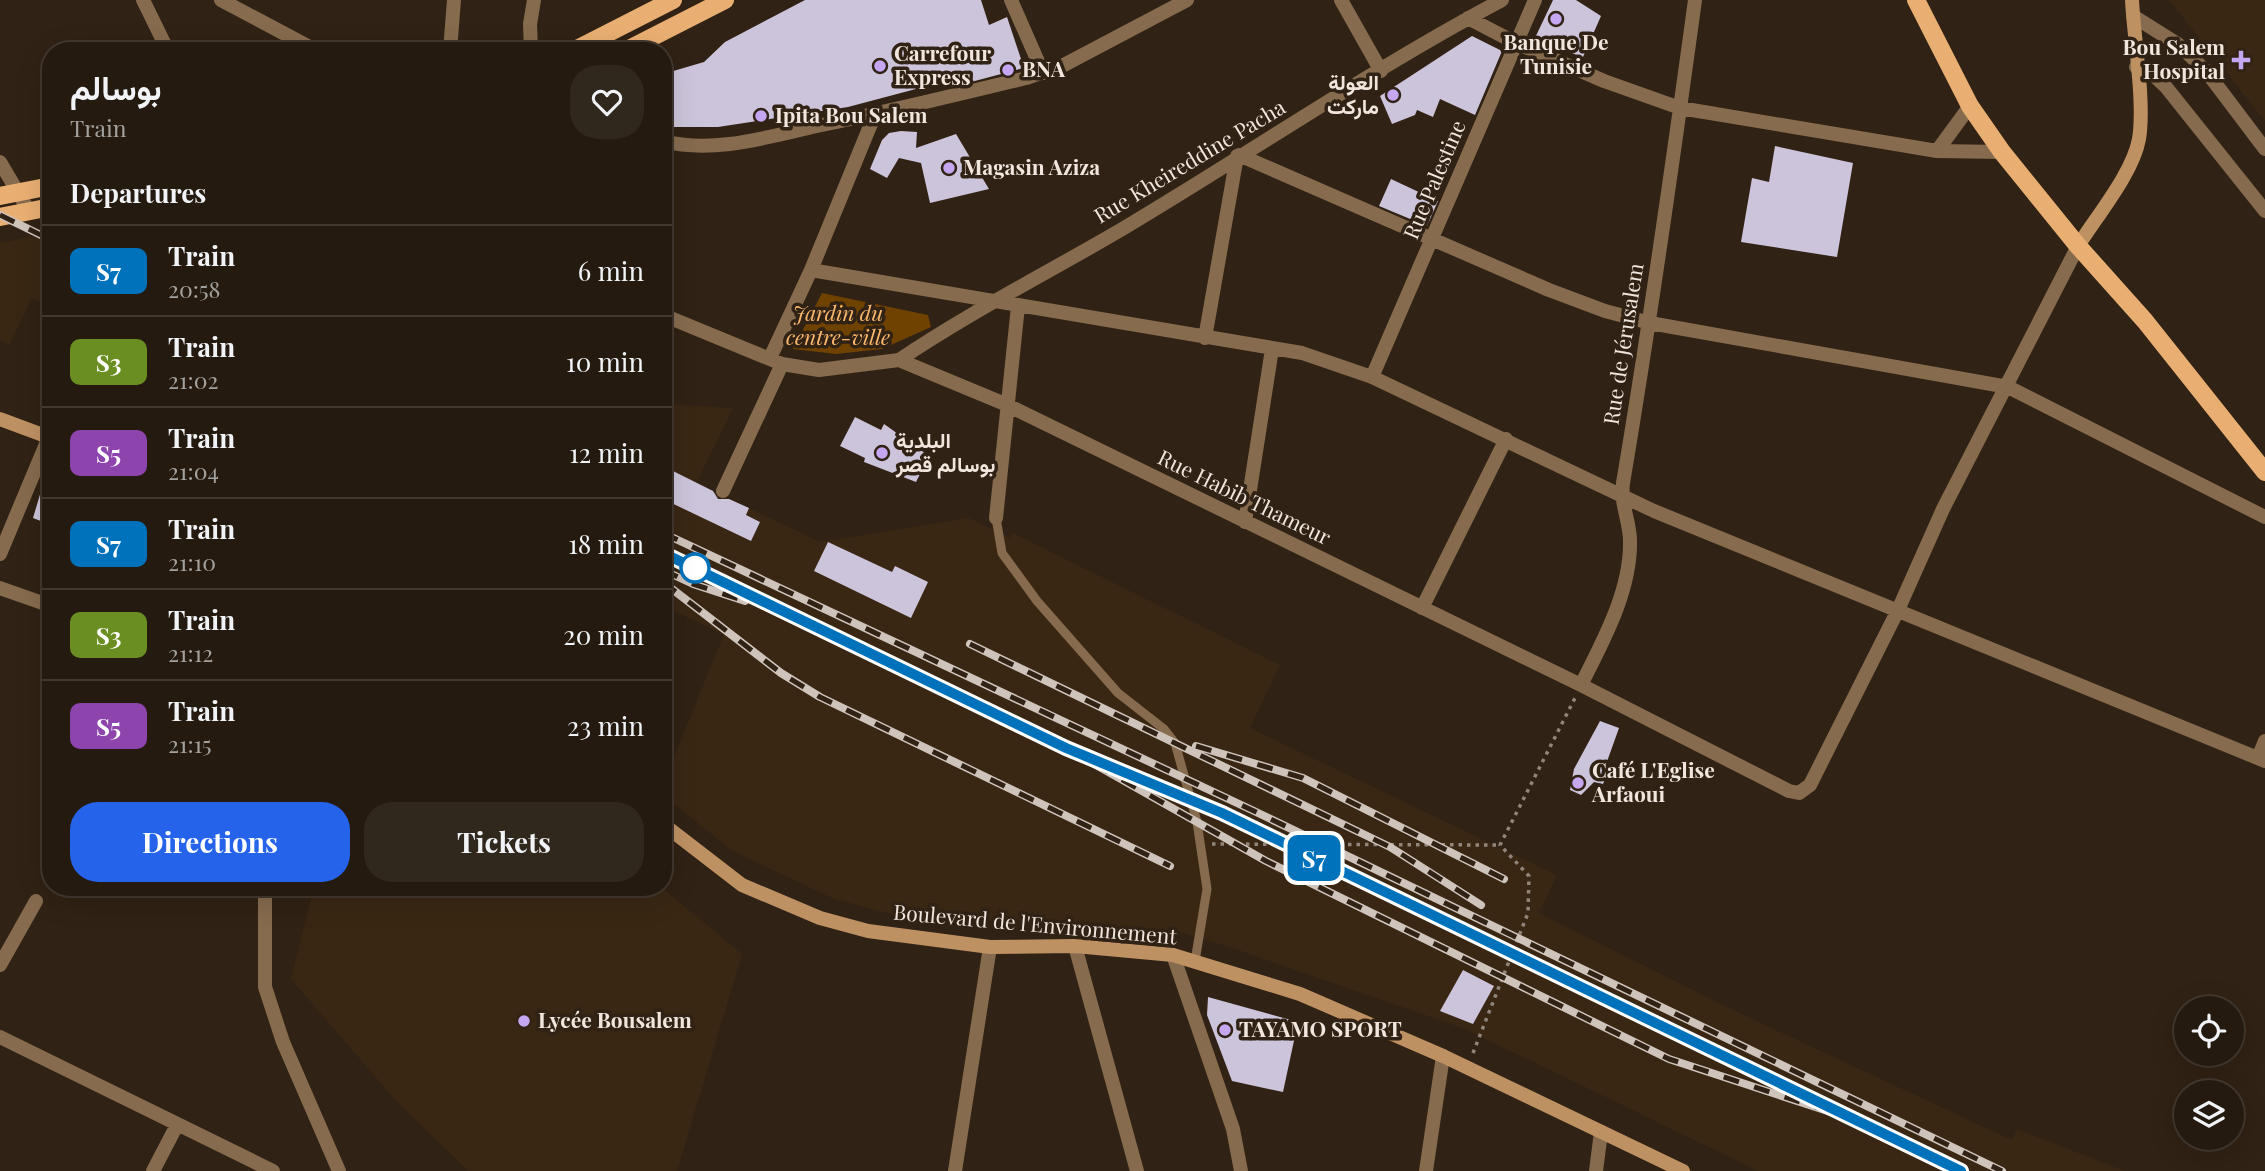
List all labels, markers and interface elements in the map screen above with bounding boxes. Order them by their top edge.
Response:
marker: Banque De Tunisie [1548,11,1564,27]
place label: Banque De Tunisie [1503,27,1609,79]
place label: Bou Salem Hospital [2122,32,2225,84]
place label: Carrefour Express [894,38,991,90]
marker: Bou Salem Hospital [2231,50,2251,70]
place label: BNA [1022,54,1066,82]
marker: Carrefour Express [872,58,888,74]
marker: BNA [1000,62,1016,78]
text: بوسالم [70,64,162,108]
button: heart [570,65,644,139]
place label: العولة ماركت [1327,67,1379,120]
marker: العولة ماركت [1385,87,1401,103]
street label: Rue Kheireddine Pacha [1088,92,1290,229]
place label: Ipita Bou Salem [775,100,927,128]
marker: Ipita Bou Salem [753,108,769,124]
text: Train [70,112,126,143]
street label: Rue Palestine [1395,115,1471,243]
place label: Magasin Aziza [963,152,1100,180]
marker: Magasin Aziza [941,160,957,176]
text: Departures [70,175,206,210]
text: Train [168,238,235,273]
text: 6 min [578,253,644,288]
text: S7 [96,255,121,287]
street label: Rue de Jérusalem [1595,261,1649,427]
text: 20:58 [168,273,220,304]
park label: Jardin du centre-ville [786,298,890,350]
text: Train [168,329,235,364]
text: 10 min [566,344,644,379]
text: S3 [96,346,121,378]
text: 21:02 [168,364,218,395]
text: Train [168,420,235,455]
place label: البلدية بوسالم قصر [895,425,995,479]
text: 12 min [569,435,644,470]
text: S5 [96,437,121,469]
street label: Rue Habib Thameur [1154,442,1337,550]
marker: البلدية بوسالم قصر [874,445,890,461]
text: 21:04 [168,455,219,486]
text: Train [168,511,235,546]
text: 18 min [568,526,644,561]
text: S7 [96,528,121,560]
text: 21:10 [168,546,216,577]
unlabelled marker [680,553,710,583]
text: Train [168,602,235,637]
text: 20 min [563,617,644,652]
text: S3 [96,619,121,651]
text: 21:12 [168,637,213,668]
text: Train [168,693,235,728]
text: 23 min [567,708,644,743]
text: S5 [96,710,121,742]
text: 21:15 [168,728,211,759]
place label: Café L'Eglise Arfaoui [1591,755,1715,807]
marker: Café L'Eglise Arfaoui [1570,775,1586,791]
button: Directions [70,802,350,882]
button: Tickets [364,802,644,882]
line badge: S7 [1282,835,1346,881]
text: S7 [1302,842,1326,874]
street label: Boulevard de l'Environnement [892,897,1179,949]
map controls [2174,996,2244,1150]
button: locate [2174,996,2244,1066]
place label: Lycée Bousalem [538,1005,692,1033]
marker: Lycée Bousalem [516,1013,532,1029]
place label: TAYAMO SPORT [1239,1014,1402,1042]
marker: TAYAMO SPORT [1217,1022,1233,1038]
button: layers [2174,1080,2244,1150]

